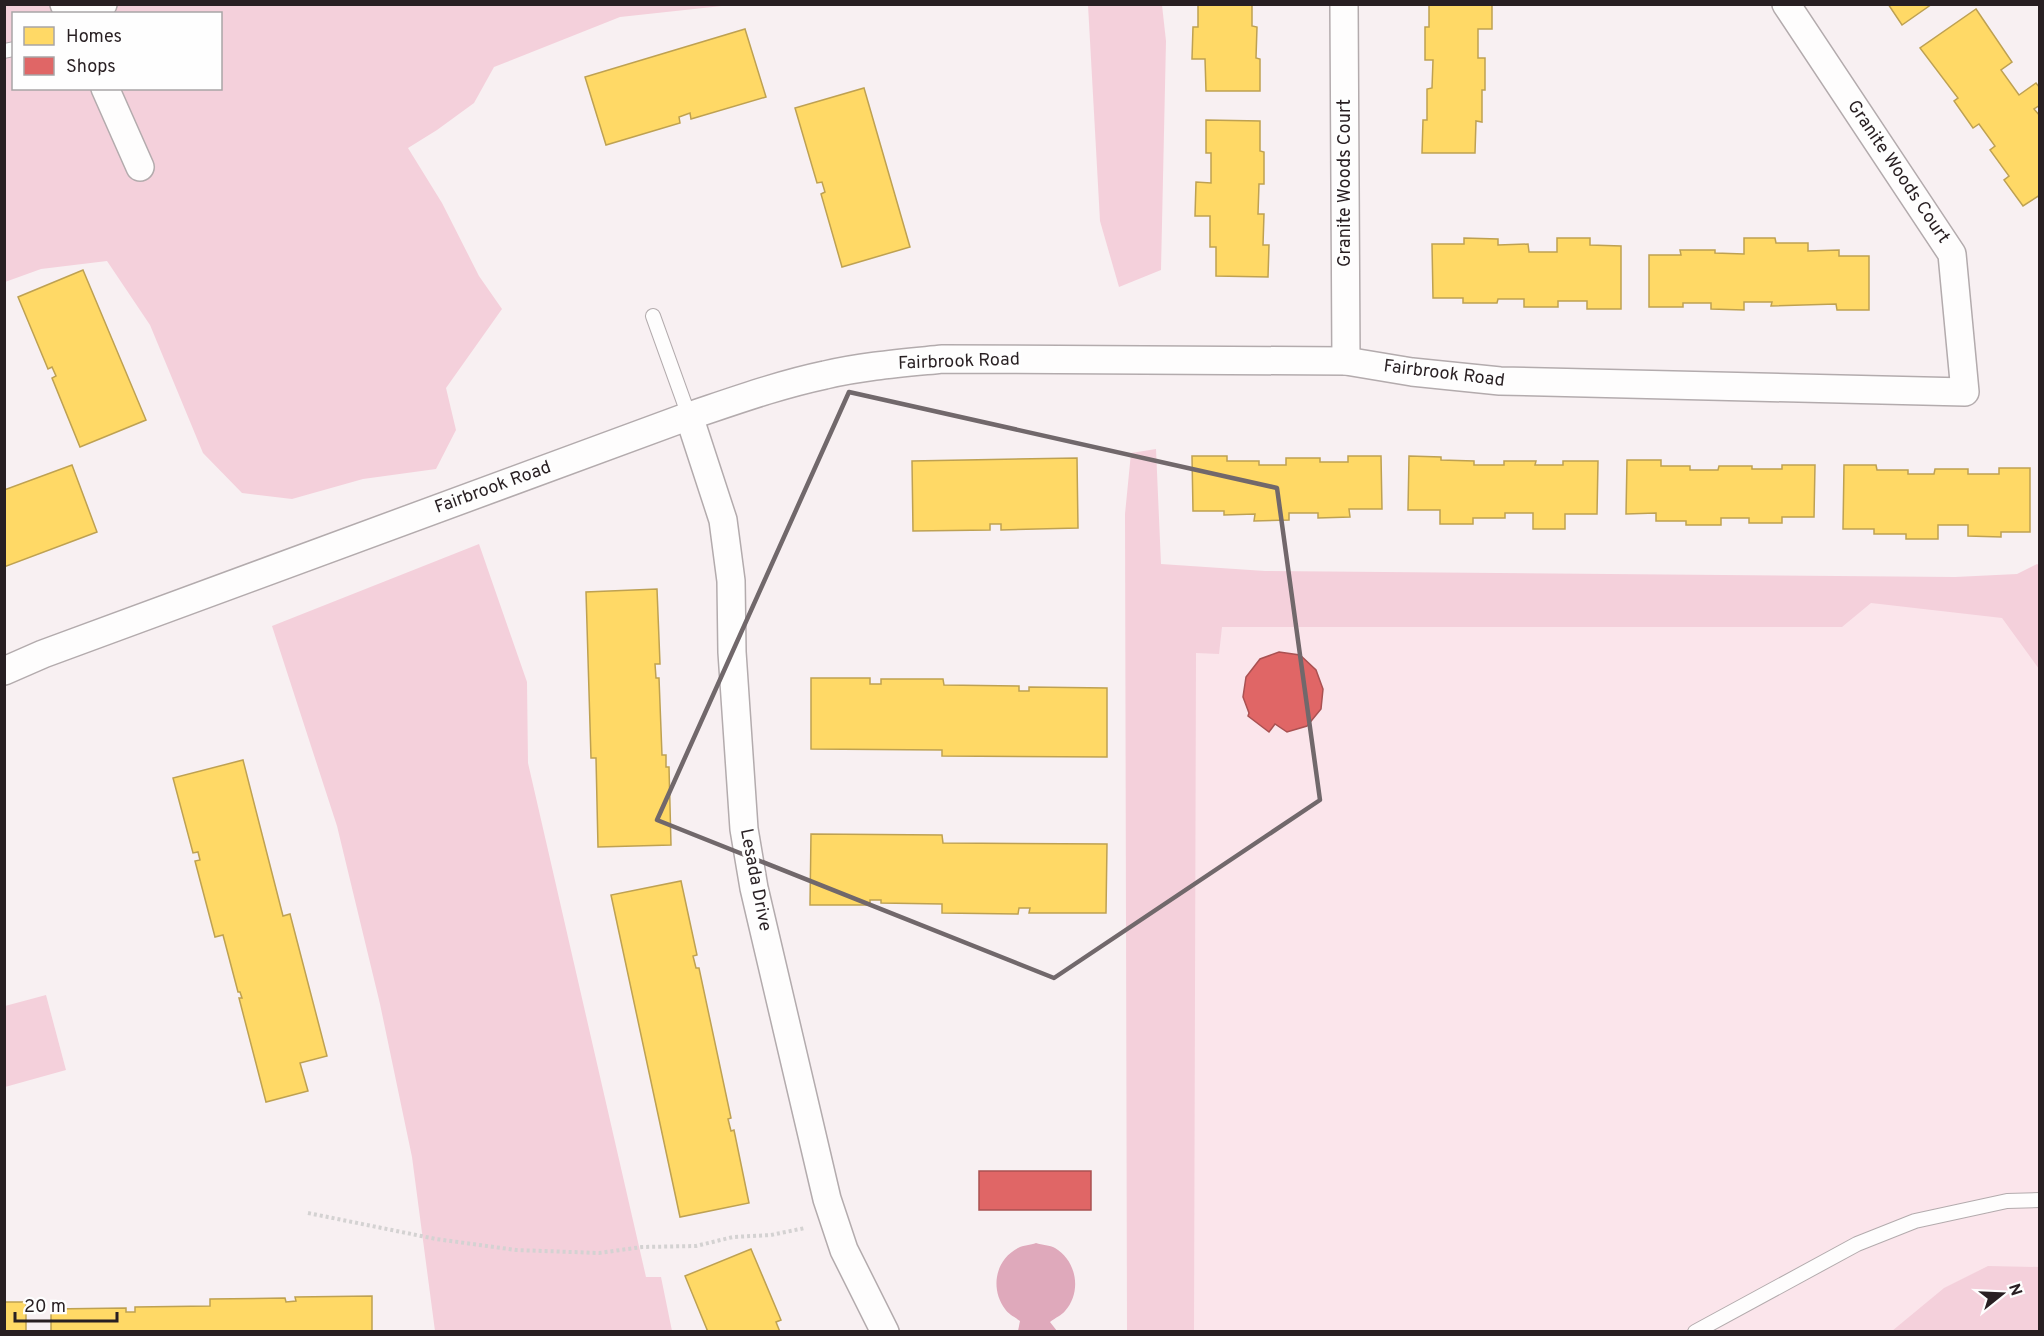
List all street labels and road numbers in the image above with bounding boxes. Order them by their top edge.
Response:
street label: Granite Woods Court [1842,96,1954,248]
street label: Granite Woods Court [1334,99,1357,267]
street label: Fairbrook Road [898,348,1020,376]
street label: Fairbrook Road [1382,355,1506,393]
street label: Fairbrook Road [432,456,554,520]
street label: Lesada Drive [734,827,776,933]

